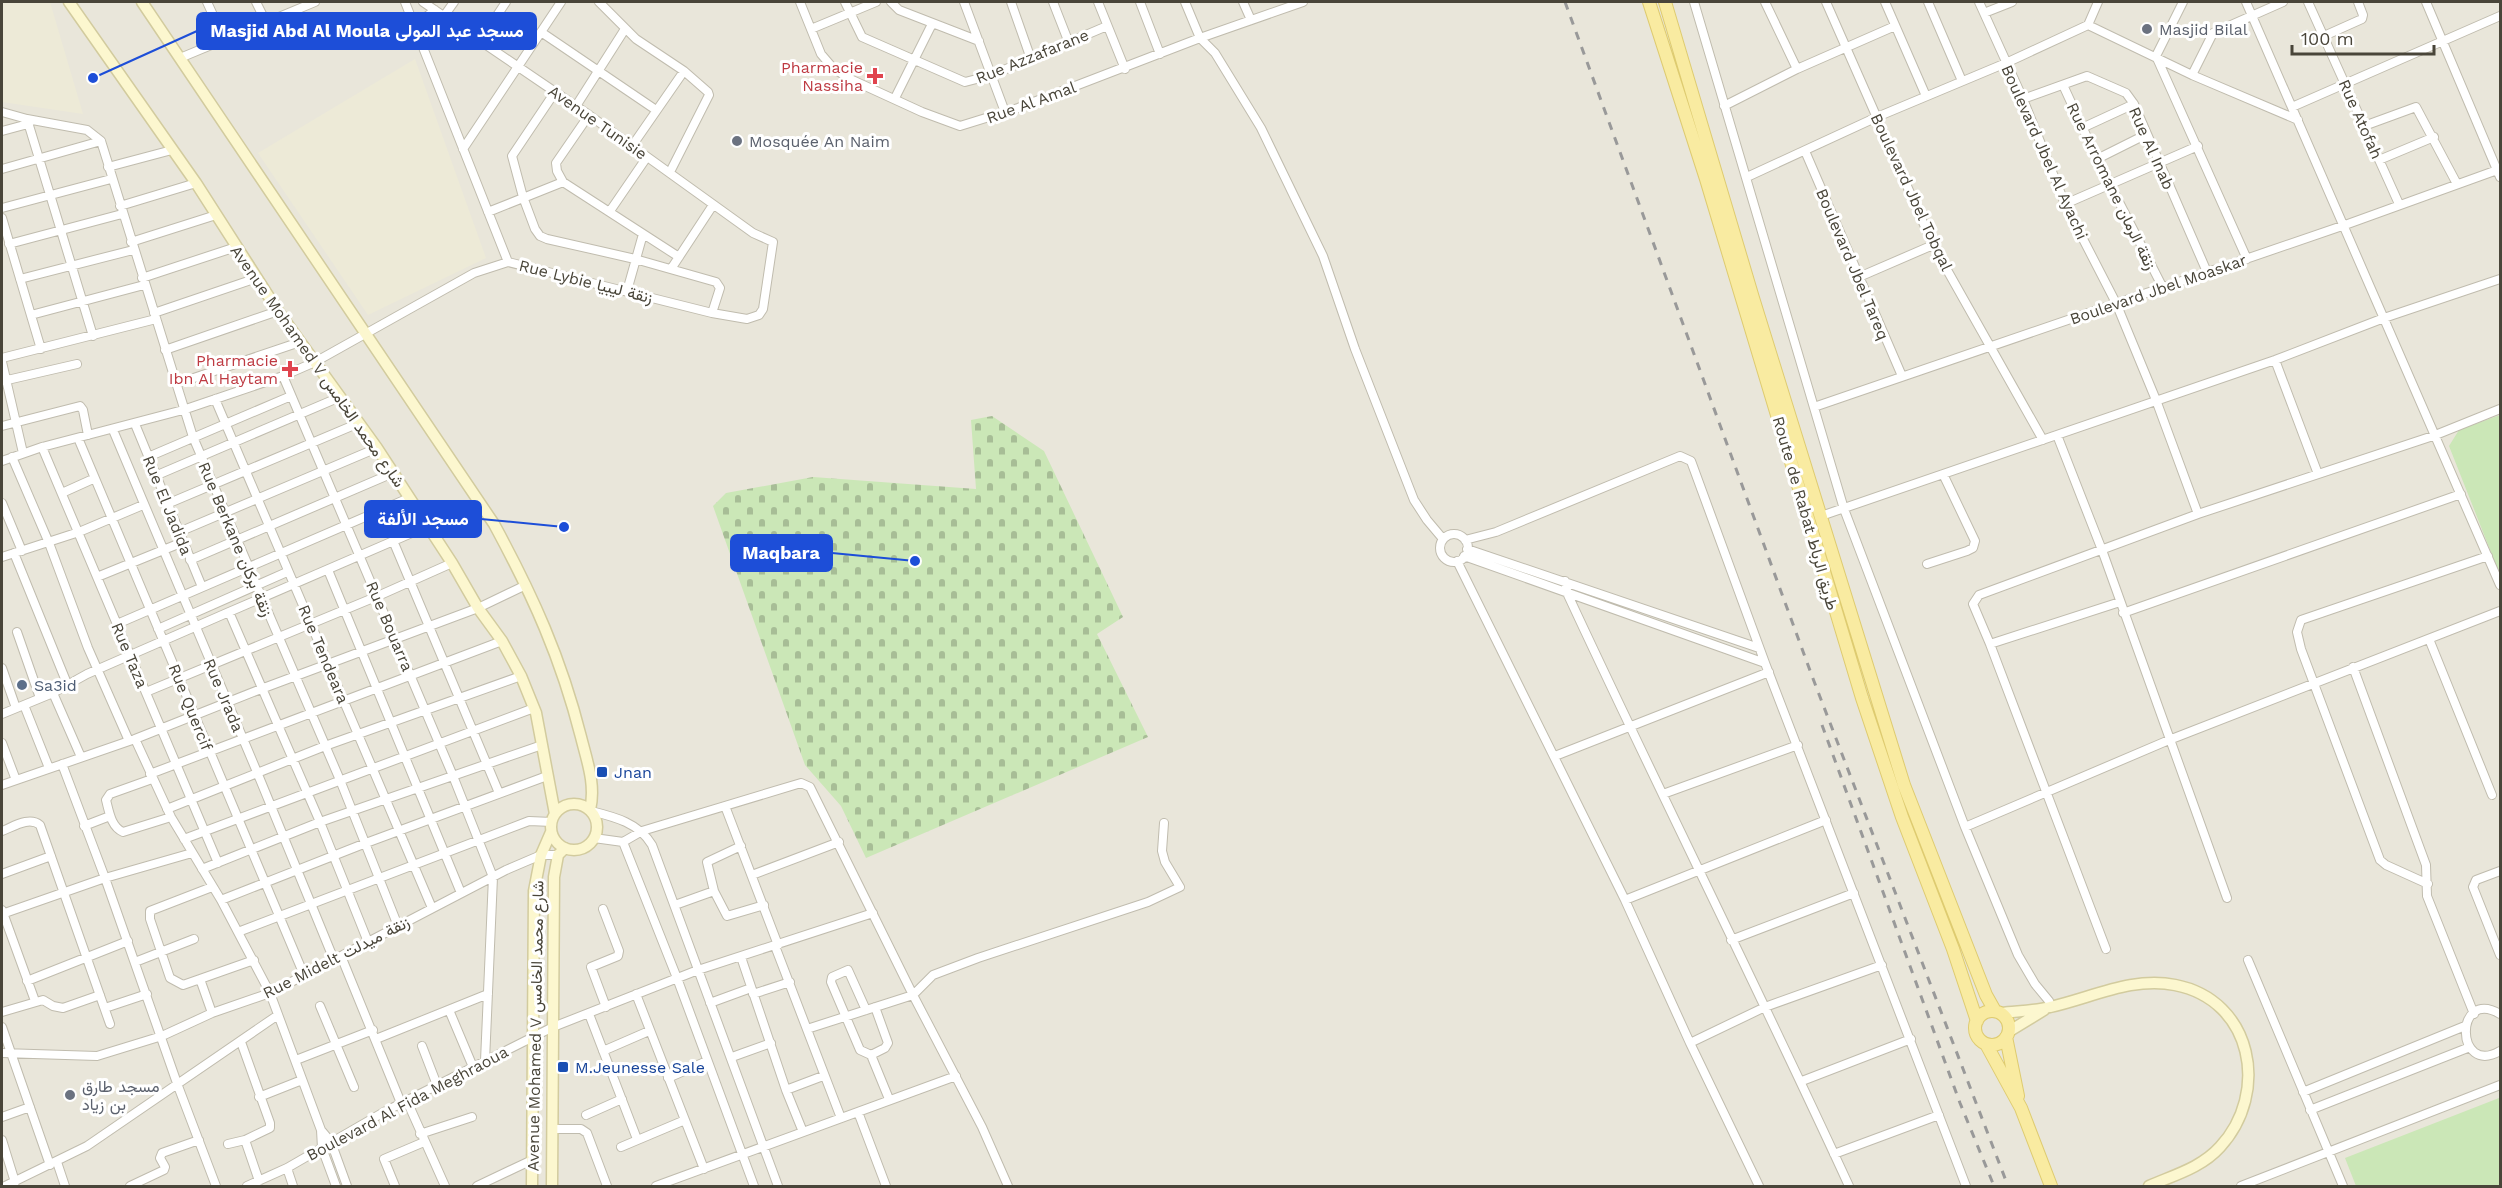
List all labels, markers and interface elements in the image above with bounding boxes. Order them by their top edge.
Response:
callout: Masjid Abd Al Moula مسجد عبد المولى [197,13,536,49]
scale bar [2292,18,2434,56]
text: Masjid Abd Al Moula مسجد عبد المولى [210,20,524,42]
place label: Masjid Bilal [2159,20,2248,39]
marker: Masjid Bilal [2140,22,2154,36]
street label: Rue Azzafarane [973,25,1092,88]
text: 100 m [2301,28,2354,49]
place label: Pharmacie Nassiha [781,58,863,95]
street label: Boulevard Jbel Al Ayachi [1997,62,2092,243]
marker: Pharmacie Nassiha [868,69,882,83]
street label: Rue Atofah [2335,76,2387,162]
street label: Rue Al Amal [984,77,1079,127]
street label: Avenue Tunisie [545,81,651,164]
street label: Rue Arromane زنقة الرمان [2062,99,2160,273]
street label: Rue Al Inab [2125,104,2178,192]
street label: Boulevard Jbel Tobqal [1867,110,1956,274]
place label: Mosquée An Naim [749,132,890,151]
marker: Mosquée An Naim [730,134,744,148]
street label: Boulevard Jbel Tareq [1812,186,1893,343]
street label: Avenue Mohamed V شارع محمد الخامس [225,242,409,492]
street label: Boulevard Jbel Moaskar [2067,250,2249,329]
street label: Rue Lybie زنقة ليبيا [517,256,655,308]
place label: Pharmacie Ibn Al Haytam [169,351,278,388]
marker: Pharmacie Ibn Al Haytam [283,362,297,376]
street label: Route de Rabat طريق الرباط [1768,414,1842,613]
street label: Rue El Jadida [139,453,196,558]
street label: Rue Berkane زنقة بركان [193,459,277,620]
callout: مسجد الألفة [365,501,481,537]
text: مسجد الألفة [377,508,469,530]
callout: Maqbara [731,535,832,571]
text: Maqbara [742,542,820,563]
street label: Rue Bouarra [362,578,417,674]
street label: Rue Tendeara [294,602,353,706]
street label: Rue Taza [107,620,152,691]
street label: Rue Jrada [200,656,248,735]
street label: Rue Quercif [165,661,217,754]
place label: Sa3id [34,676,77,695]
marker: Sa3id [15,678,29,692]
place label: Jnan [614,763,652,782]
marker: Jnan [595,765,609,779]
street label: Avenue Mohamed V شارع محمد الخامس [523,880,550,1172]
street label: Rue Midelt زنقة ميدلت [260,912,413,1004]
street label: Boulevard Al Fida Meghraoua [303,1042,511,1165]
place label: M.Jeunesse Sale [575,1058,705,1077]
marker: M.Jeunesse Sale [556,1060,570,1074]
place label: مسجد طارق بن زياد [82,1077,160,1115]
marker: مسجد طارق بن زياد [63,1088,77,1102]

